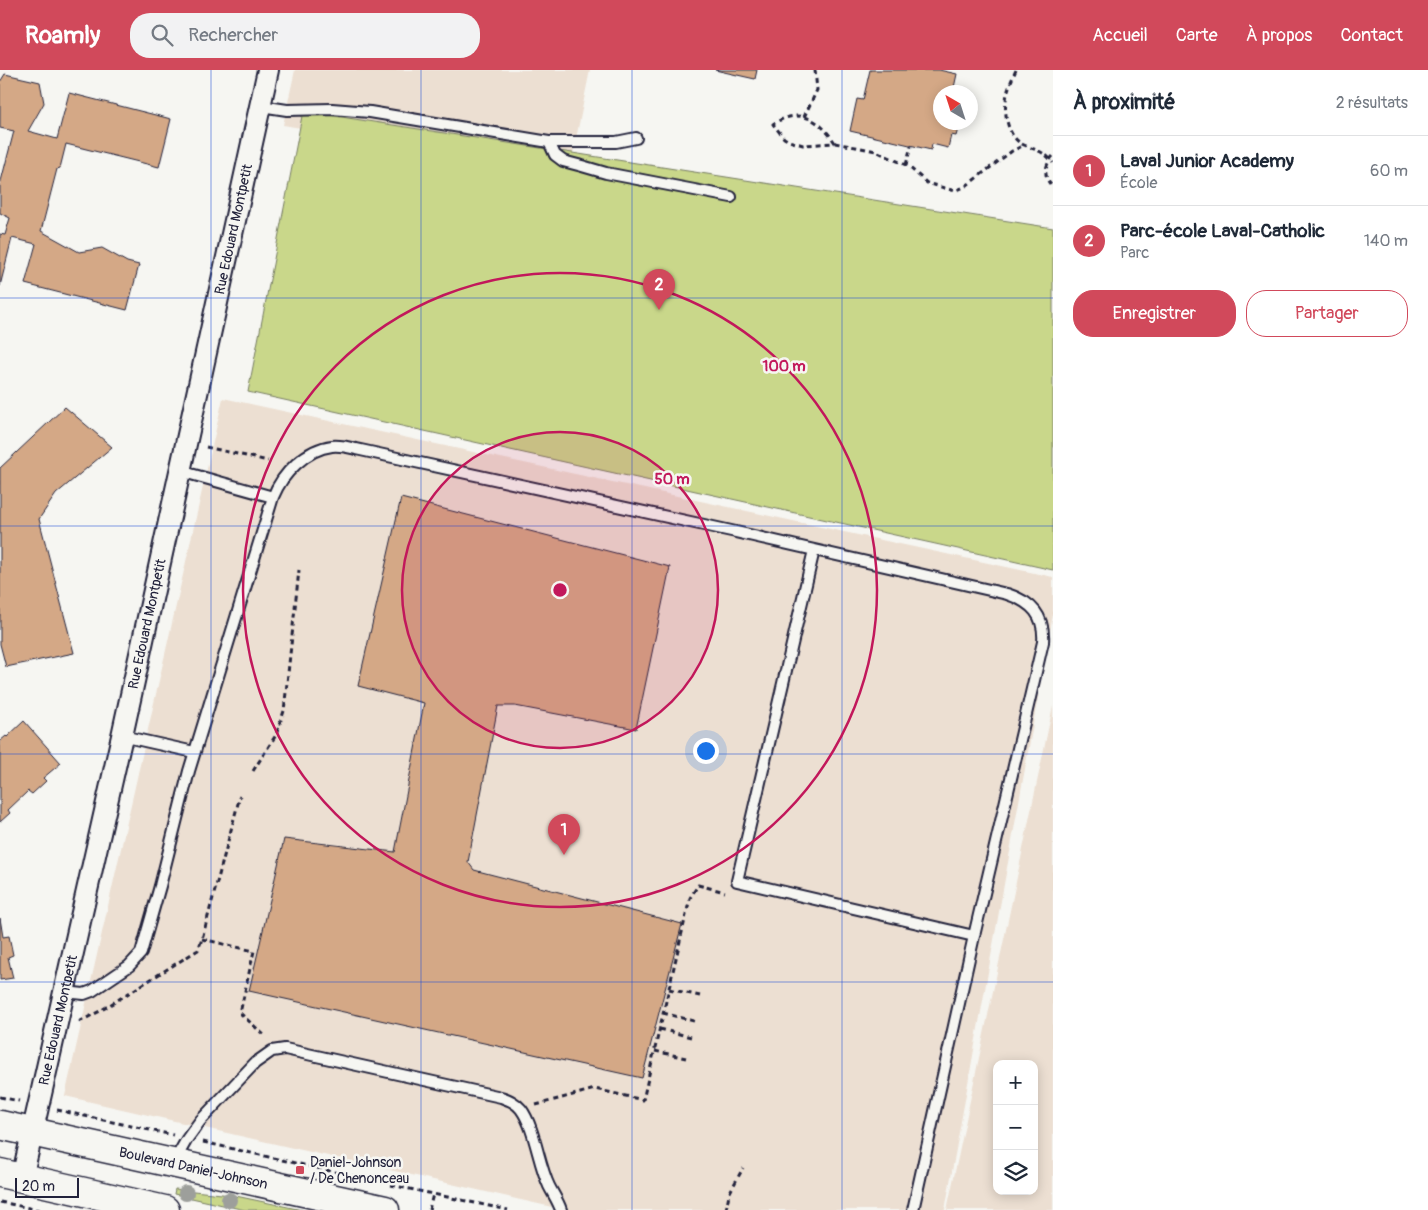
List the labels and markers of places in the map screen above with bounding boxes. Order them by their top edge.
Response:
pin: 2 [643,269,675,310]
centre of rings [551,581,569,599]
pin: 1 [548,814,580,855]
place label: Daniel-Johnson / De Chenonceau [310,1154,409,1187]
marker: Daniel-Johnson / De Chenonceau [294,1164,306,1176]

